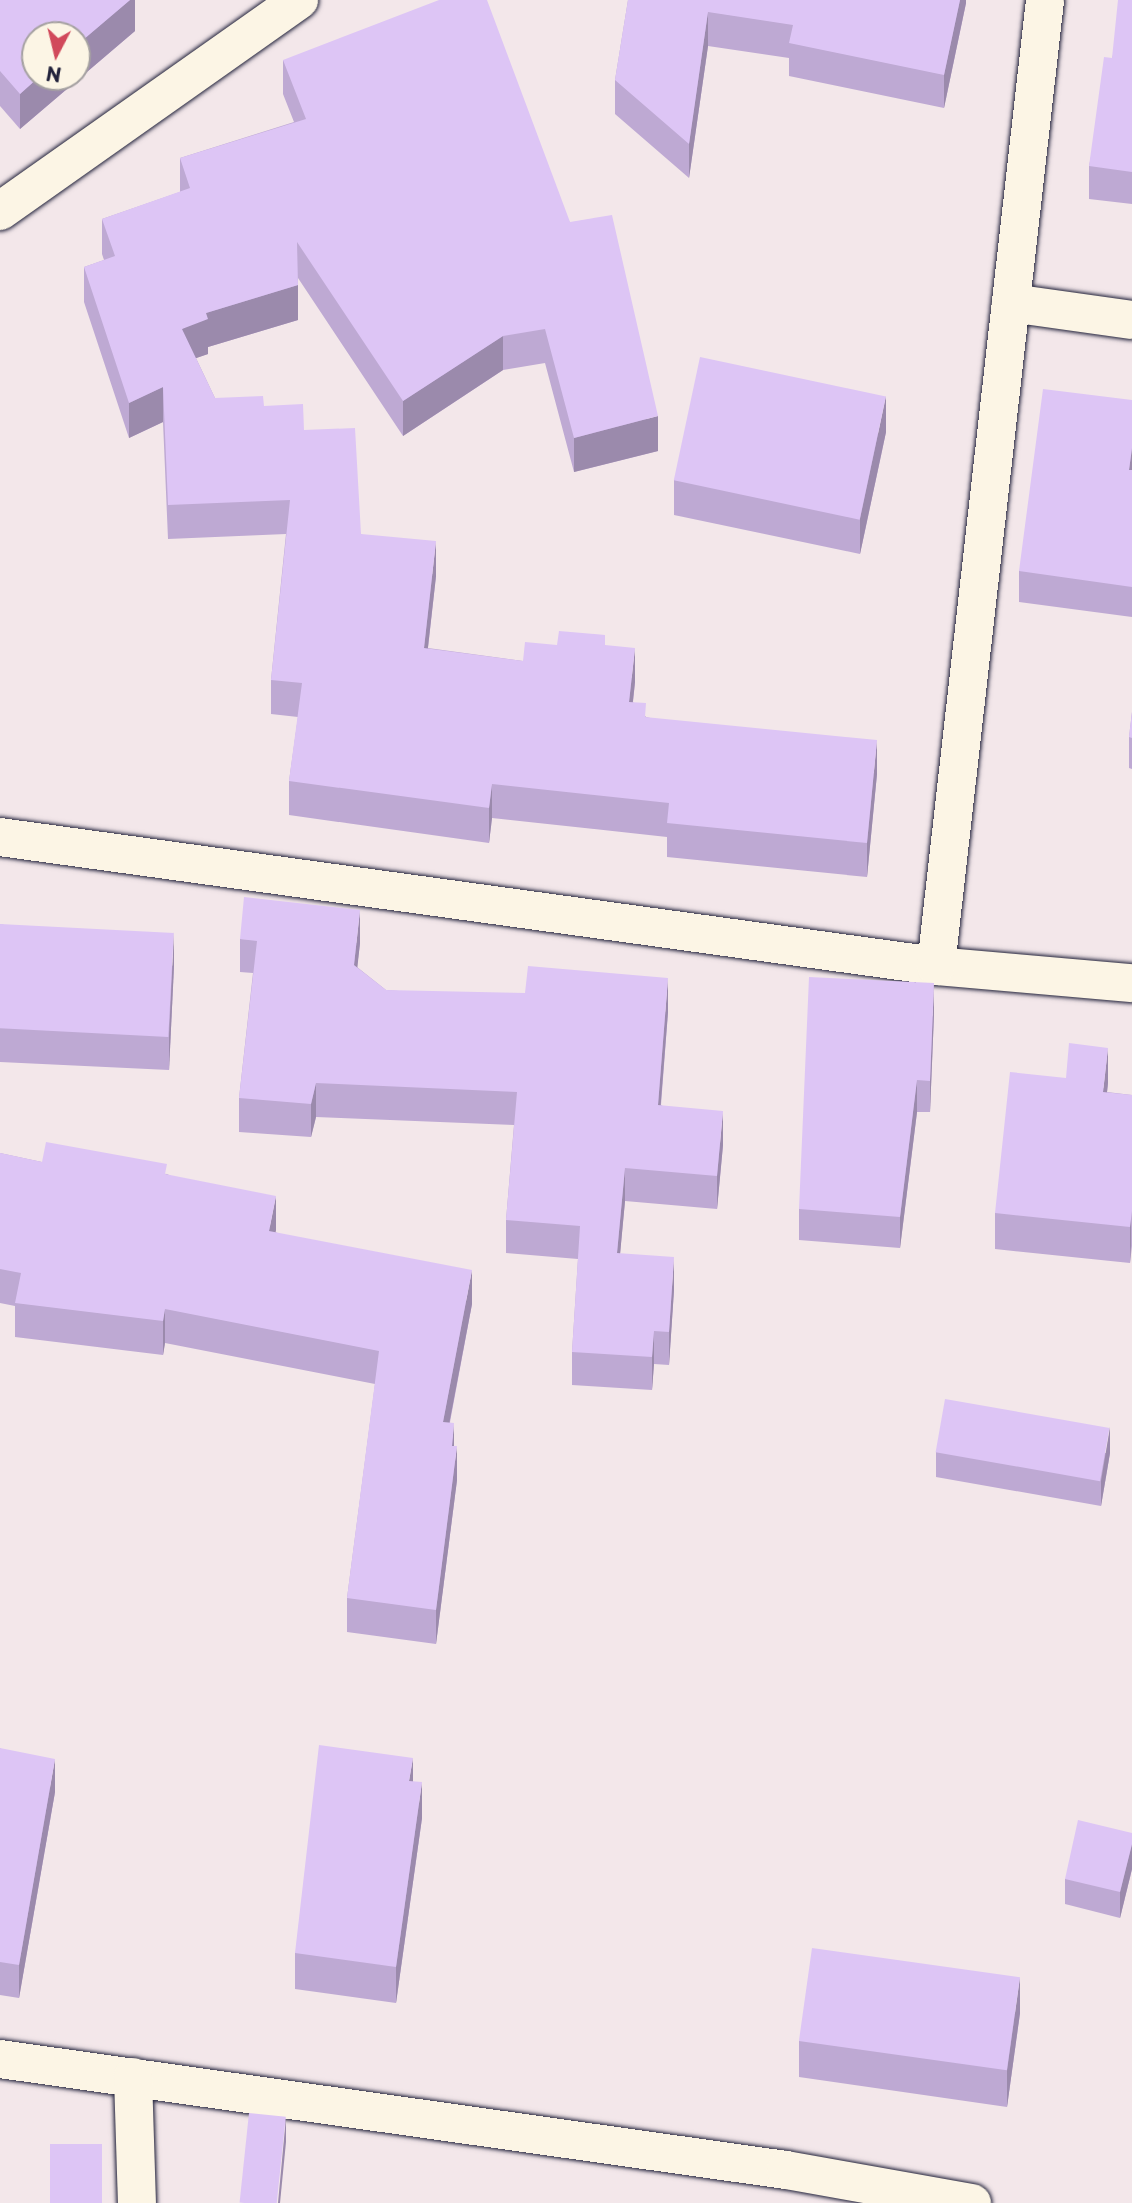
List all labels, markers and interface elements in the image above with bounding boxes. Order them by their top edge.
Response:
north arrow [21,21,91,91]
text: N [45,60,63,90]

